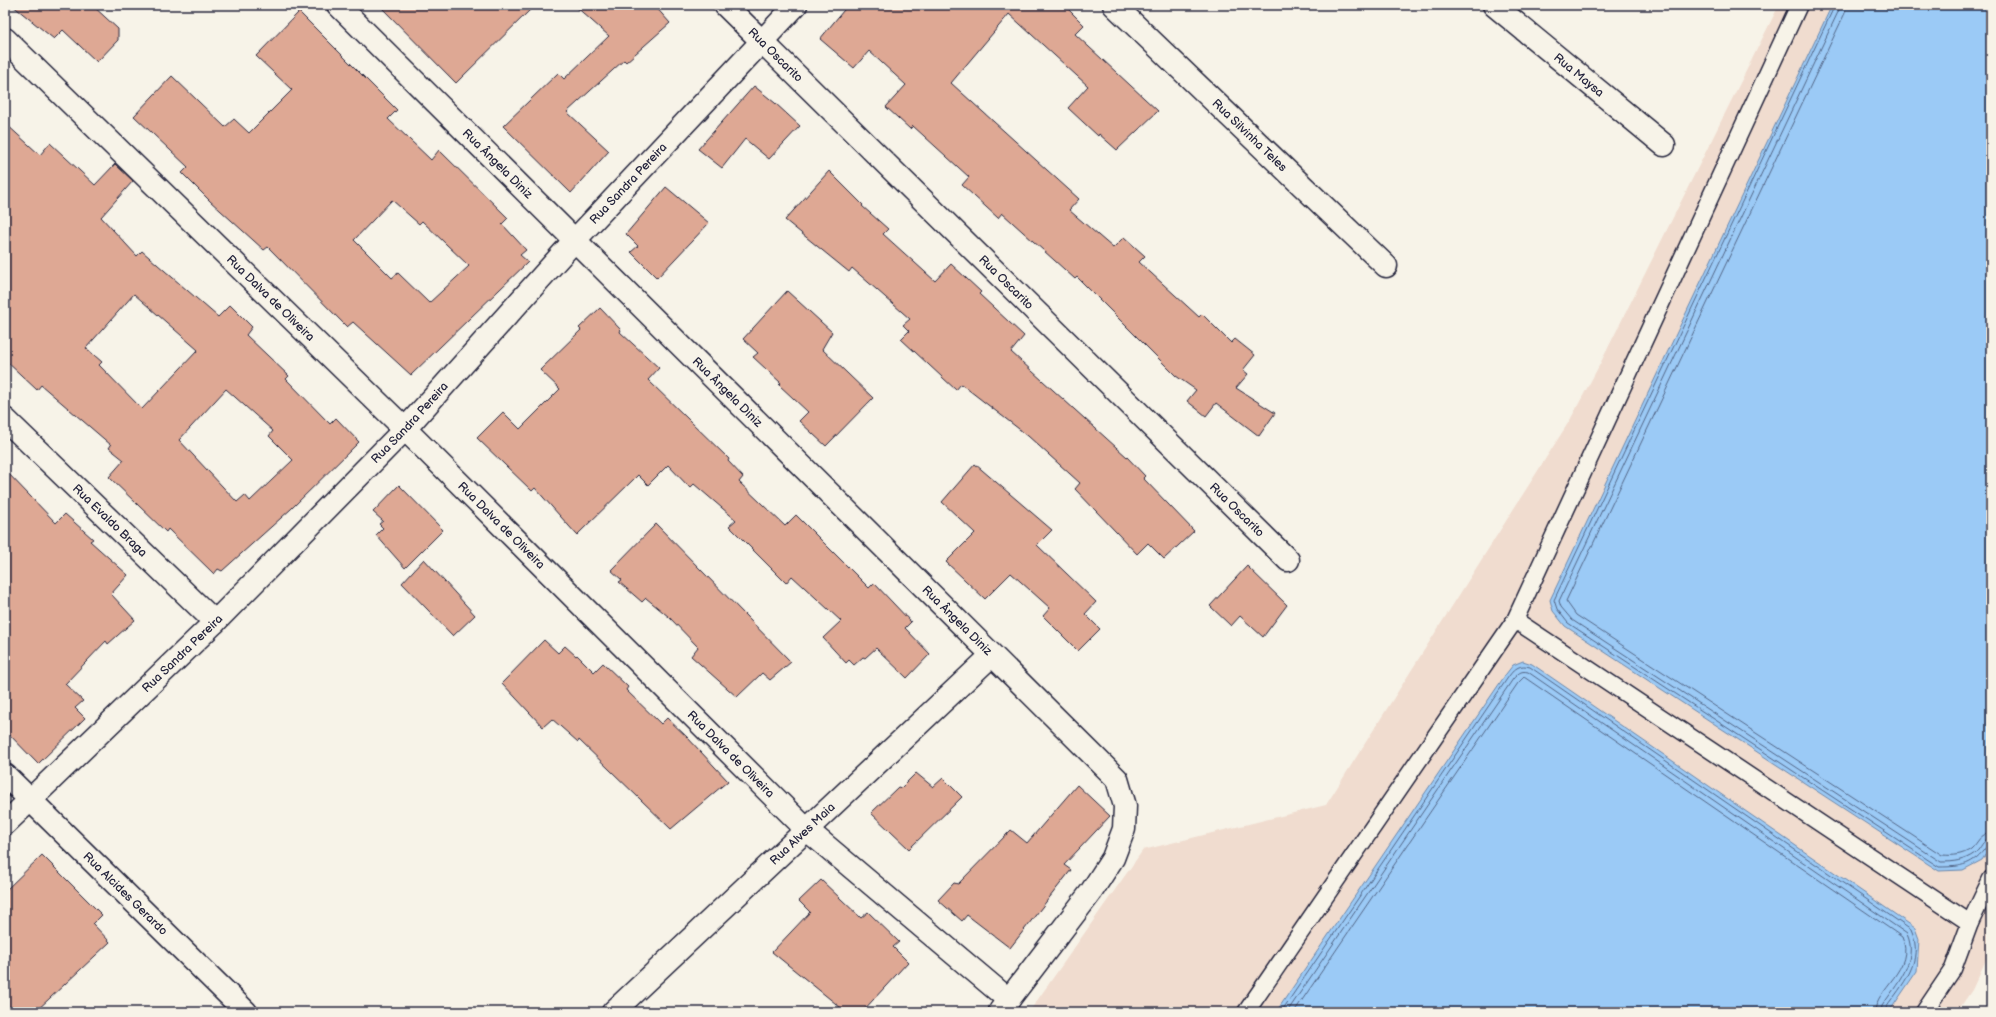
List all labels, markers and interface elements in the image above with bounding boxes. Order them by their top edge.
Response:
street label: Rua Oscarito [745,25,806,86]
street label: Rua Maysa [1550,50,1607,100]
street label: Rua Silvinha Teles [1209,96,1290,175]
street label: Rua Ângela Diniz [459,126,536,202]
street label: Rua Sandra Pereira [587,140,670,228]
street label: Rua Dalva de Oliveira [223,252,318,345]
street label: Rua Oscarito [975,252,1037,313]
street label: Rua Ângela Diniz [689,354,766,431]
street label: Rua Sandra Pereira [368,379,452,467]
street label: Rua Dalva de Oliveira [454,479,548,572]
street label: Rua Oscarito [1206,480,1267,540]
street label: Rua Evaldo Braga [69,481,150,560]
street label: Rua Ângela Diniz [919,583,995,659]
street label: Rua Sandra Pereira [139,611,226,696]
street label: Rua Dalva de Oliveira [684,708,777,801]
street label: Rua Alves Maia [767,800,838,868]
street label: Rua Alcides Gerardo [80,849,171,939]

